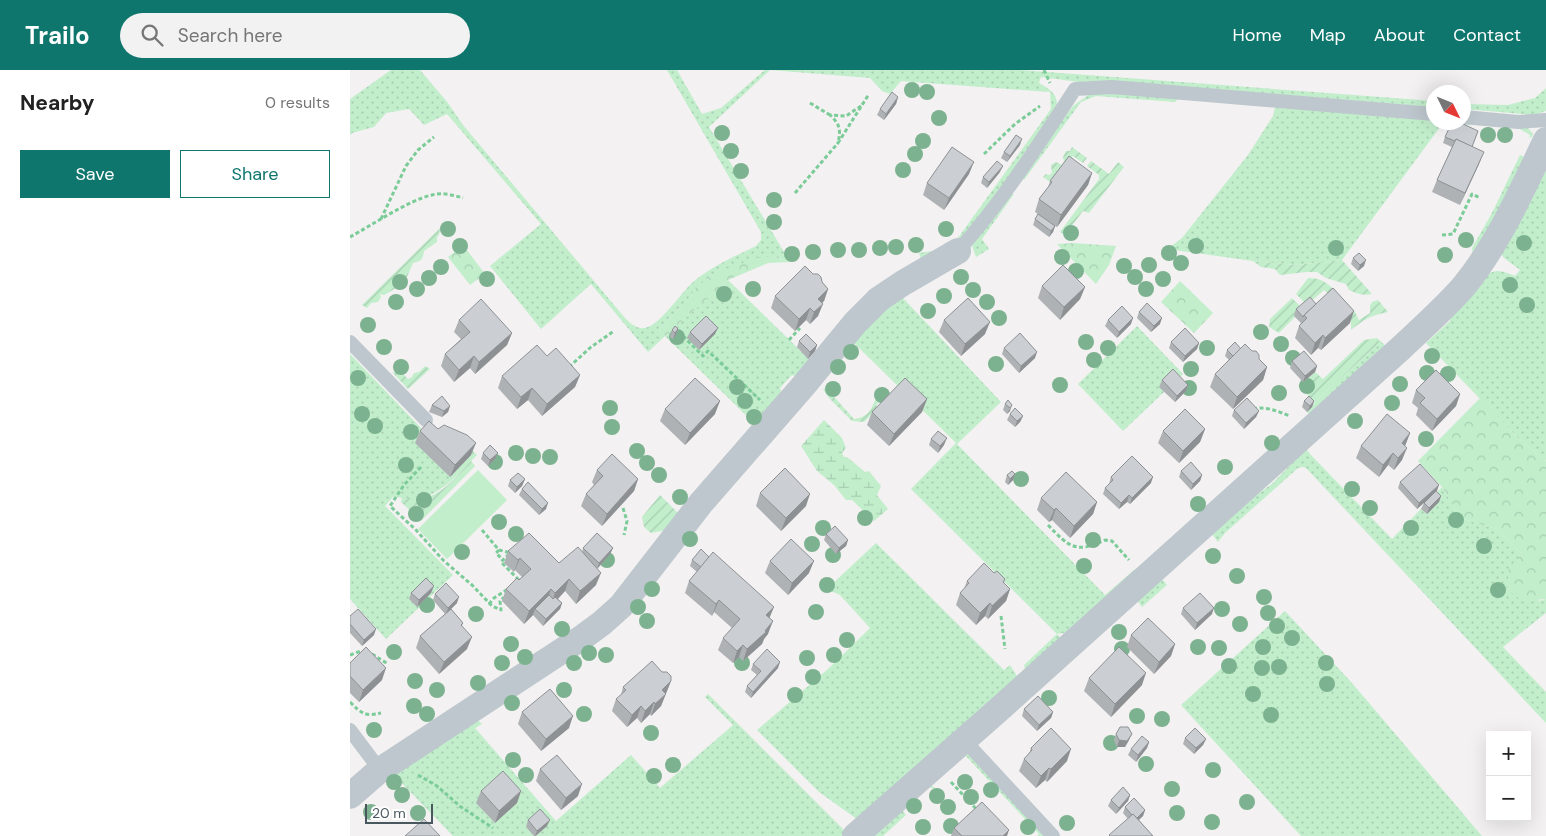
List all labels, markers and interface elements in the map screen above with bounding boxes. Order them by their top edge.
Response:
search box [120,13,470,58]
text: Trailo [25,20,90,51]
icon: search [138,21,166,49]
text: Search here [178,23,283,48]
text: Home [1232,23,1282,47]
text: Map [1310,23,1346,47]
text: About [1374,23,1425,47]
text: Contact [1453,23,1521,47]
north arrow [1426,85,1471,130]
text: Nearby [20,89,94,117]
text: 0 results [265,92,330,113]
button: Save [20,150,170,198]
button: Share [180,150,330,198]
map controls [1486,731,1531,821]
button: + [1486,731,1531,776]
button: − [1486,776,1531,821]
scale bar [365,801,432,824]
text: 20 m [372,804,406,822]

